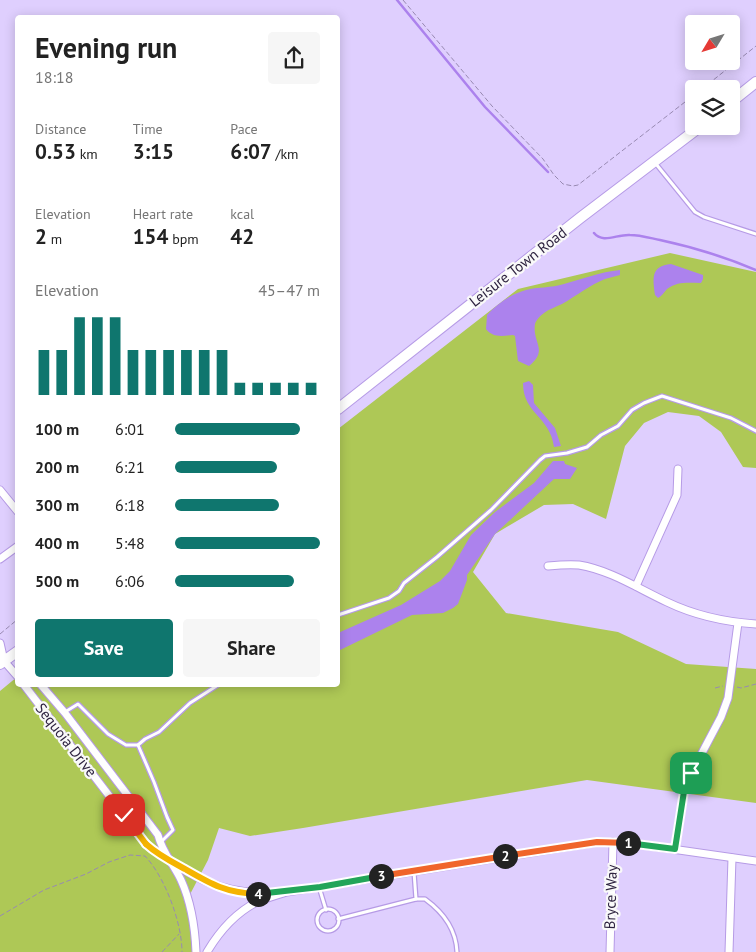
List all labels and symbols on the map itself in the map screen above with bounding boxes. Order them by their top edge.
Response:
north arrow [685,15,740,70]
street label: Leisure Town Road [465,223,570,311]
street label: Sequoia Drive [32,699,101,780]
pin [670,752,712,794]
pin [103,794,145,836]
pin: 1 [616,830,640,856]
pin: 2 [492,844,518,868]
pin: 3 [368,864,394,888]
street label: Bryce Way [600,864,621,930]
pin: 4 [246,882,270,906]

